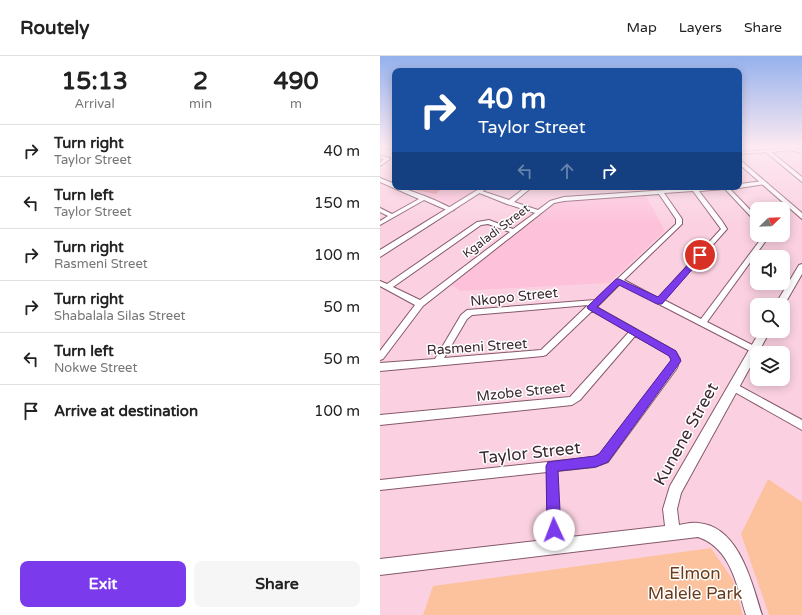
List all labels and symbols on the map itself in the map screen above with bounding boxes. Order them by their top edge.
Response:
street label: Kgaladi Street [460,201,533,261]
north arrow [750,202,790,242]
pin [683,238,717,272]
street label: Nkopo Street [469,284,559,310]
street label: Rasmeni Street [426,335,529,359]
street label: Kunene Street [649,378,723,489]
street label: Mzobe Street [476,379,567,405]
street label: Taylor Street [478,437,582,469]
position arrow [533,509,575,551]
park label: Elmon Malele Park [648,563,742,604]

